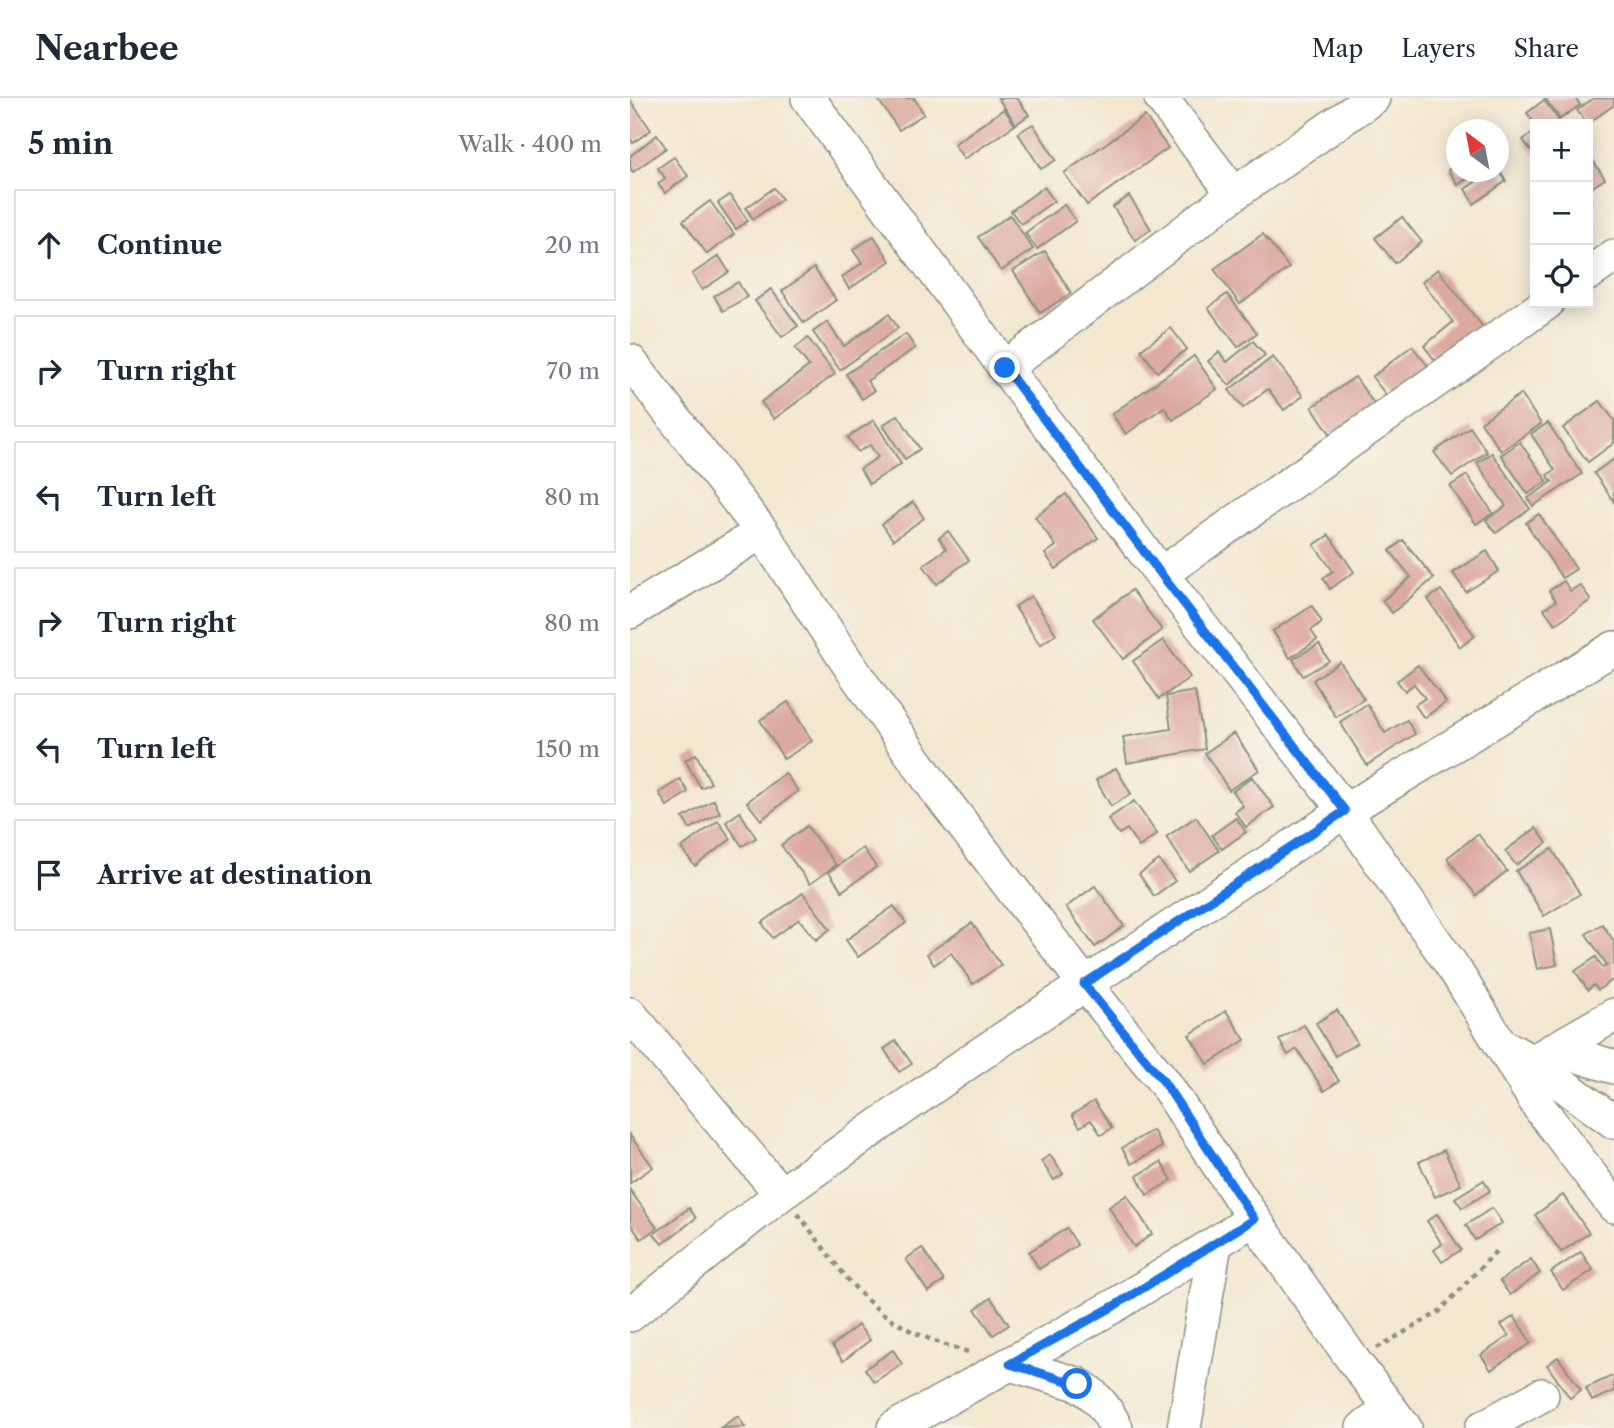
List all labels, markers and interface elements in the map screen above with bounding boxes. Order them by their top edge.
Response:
text: Nearbee [35,28,179,69]
text: Map [1312,34,1363,63]
text: Layers [1401,34,1476,63]
text: Share [1514,34,1579,63]
north arrow [1446,119,1509,182]
map controls [1530,119,1593,308]
button: + [1530,119,1593,182]
text: 5 min [28,125,113,162]
text: Walk · 400 m [458,130,602,158]
button: − [1530,182,1593,245]
icon: ahead [30,226,68,264]
text: Continue [97,229,222,261]
text: 20 m [545,231,600,259]
button: locate [1530,245,1593,308]
icon: right [30,352,68,390]
route end [989,352,1020,383]
text: Turn right [97,355,236,387]
text: 70 m [547,357,600,385]
icon: left [30,478,68,516]
text: Turn left [97,481,216,513]
text: 80 m [544,483,600,511]
icon: right [30,604,68,642]
text: Turn right [97,607,236,639]
text: 80 m [544,609,600,637]
icon: left [30,730,68,768]
text: Turn left [97,733,216,765]
text: 150 m [536,735,600,763]
icon: arrive [30,856,68,894]
text: Arrive at destination [97,859,372,891]
route start [1061,1368,1092,1399]

